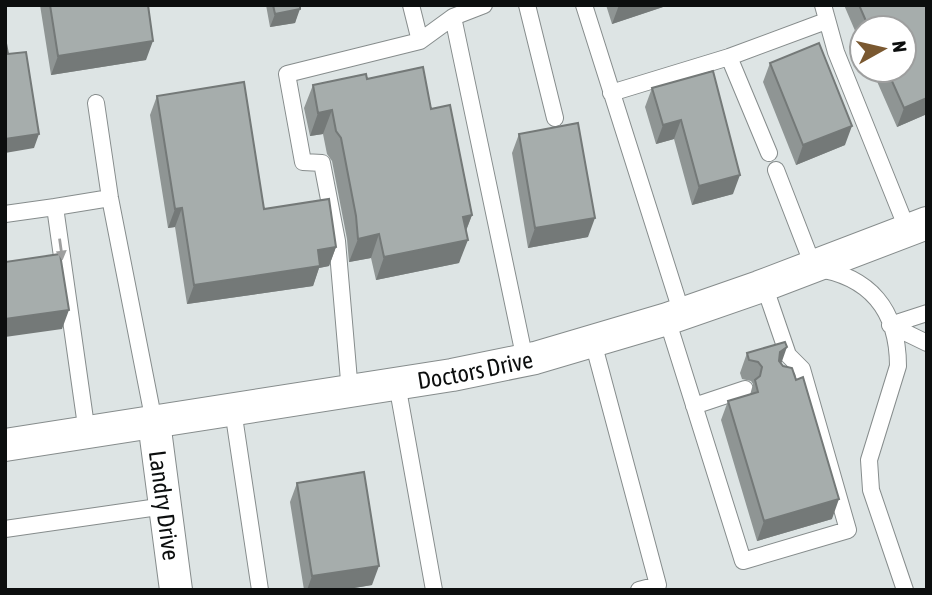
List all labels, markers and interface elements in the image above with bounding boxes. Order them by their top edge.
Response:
north arrow [848,14,918,84]
text: N [888,40,912,54]
one-way arrow [55,239,66,261]
street label: Doctors Drive [415,345,535,394]
street label: Landry Drive [144,449,185,562]

